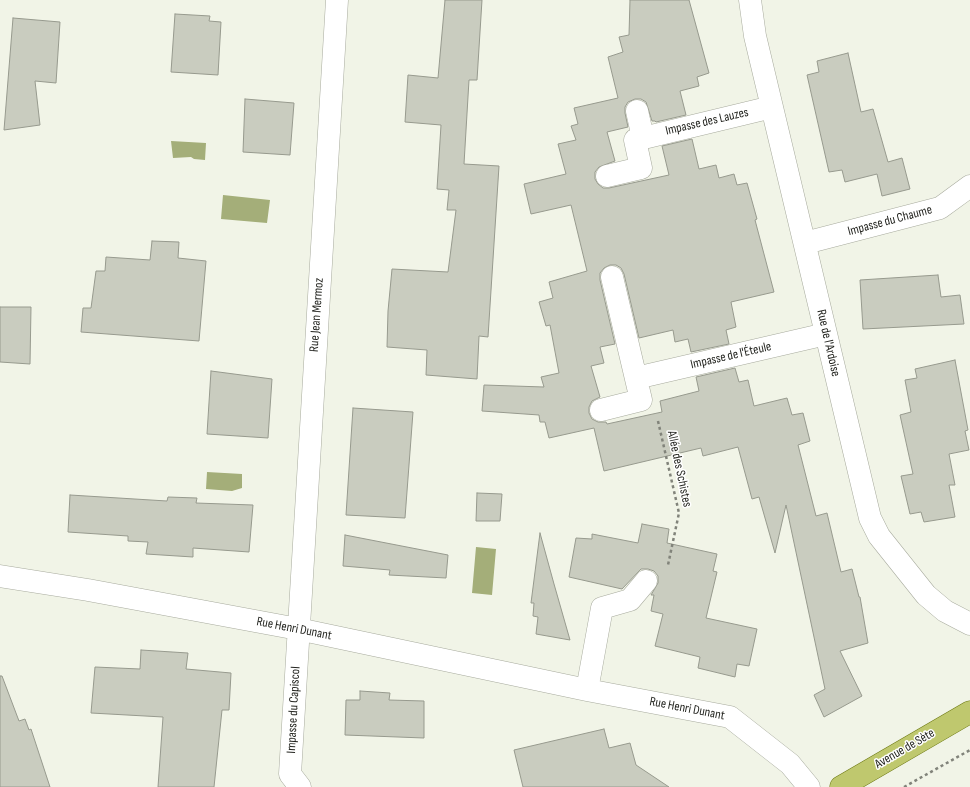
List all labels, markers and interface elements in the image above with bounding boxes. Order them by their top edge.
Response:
street label: Impasse des Lauzes [664,105,750,139]
street label: Impasse du Chaume [846,202,934,240]
street label: Rue Jean Mermoz [307,277,327,353]
street label: Rue de l'Ardoise [813,308,843,378]
street label: Impasse de l'Éteule [689,339,773,373]
street label: Allée des Schistes [663,429,695,509]
street label: Rue Henri Dunant [255,614,333,644]
street label: Impasse du Capiscol [284,666,304,754]
street label: Rue Henri Dunant [648,694,726,724]
street label: Avenue de Sète [872,726,938,772]

